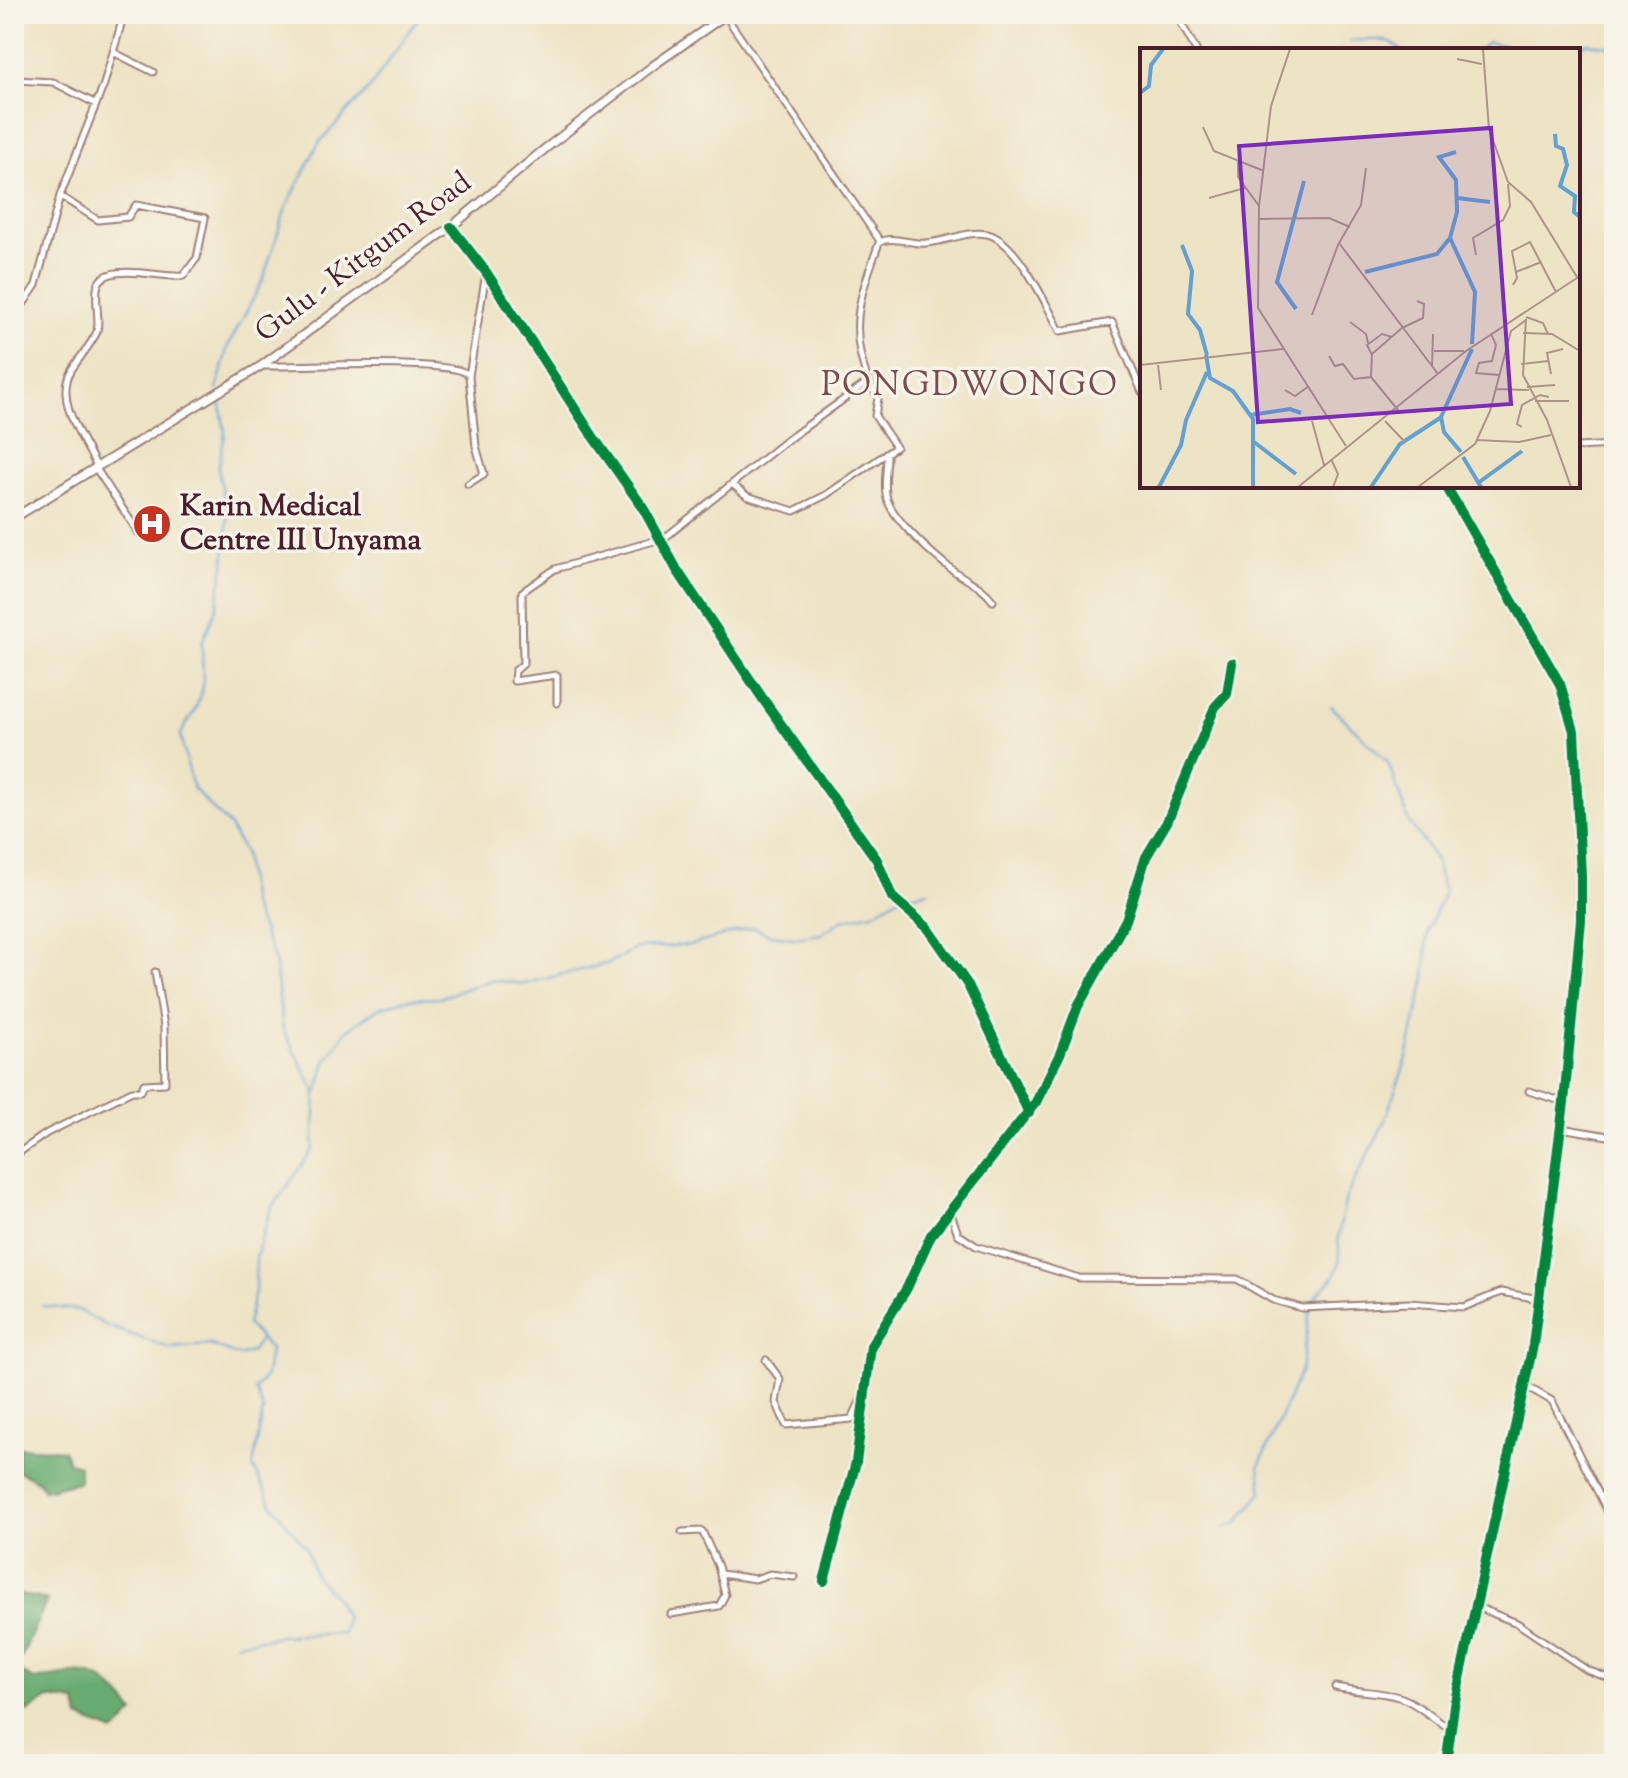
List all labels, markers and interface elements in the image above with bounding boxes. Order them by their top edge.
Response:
inset map [1140,48,1580,488]
street label: Gulu - Kitgum Road [247,162,481,354]
district label: PONGDWONGO [821,362,1119,411]
place label: Karin Medical Centre III Unyama [180,486,421,563]
hospital icon: Karin Medical Centre III Unyama [131,503,173,545]

